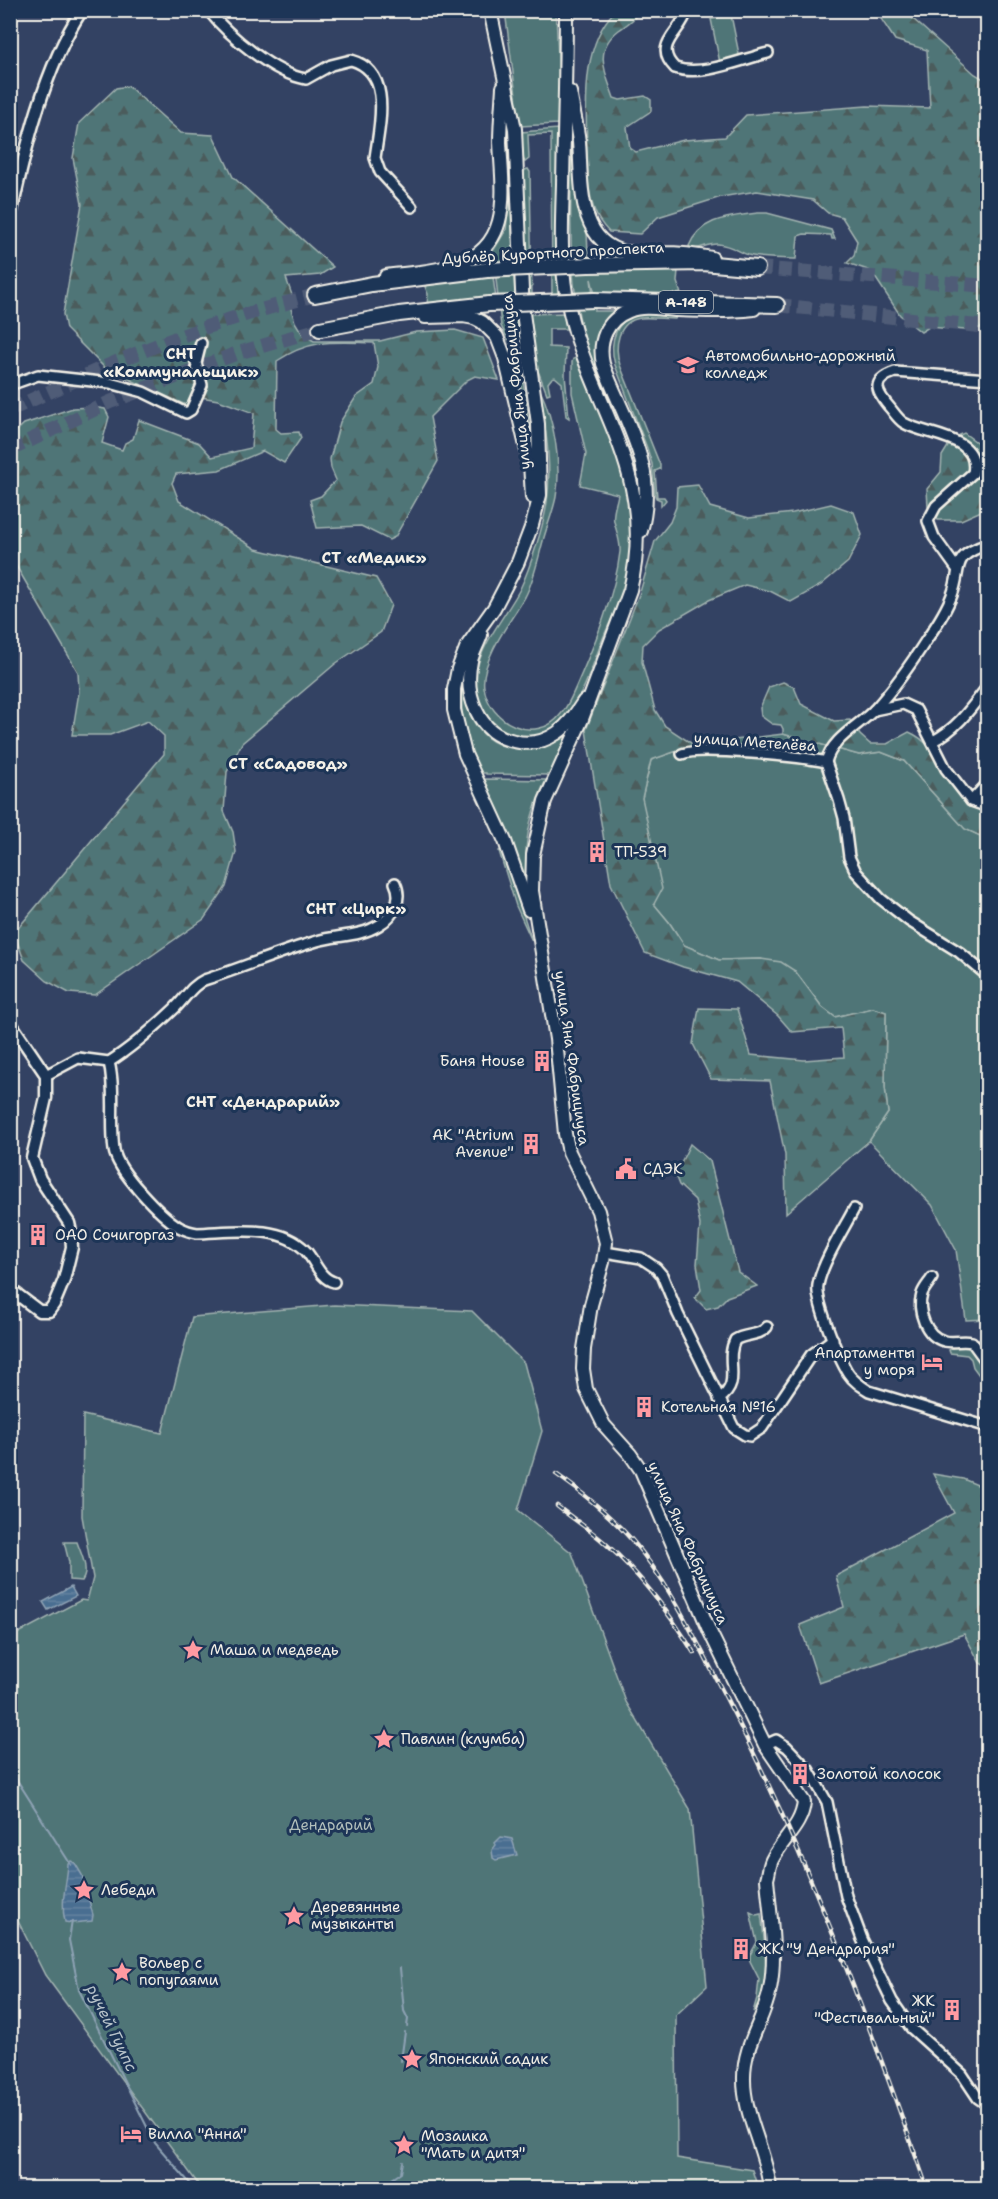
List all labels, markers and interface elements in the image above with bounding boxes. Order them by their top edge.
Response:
street label: Дублёр Курортного проспекта [441,237,665,269]
road number: А-148 [659,291,713,313]
street label: улица Яна Фабрициуса [497,293,535,471]
district label: СНТ «Коммунальщик» [103,343,259,382]
place label: Автомобильно-дорожный колледж [705,346,896,383]
school or university icon: Автомобильно-дорожный колледж [676,353,700,377]
district label: СТ «Медик» [321,547,427,568]
street label: улица Метелёва [693,728,817,756]
district label: СТ «Садовод» [228,753,348,774]
building icon: ТП-539 [585,840,609,864]
place label: ТП-539 [614,842,667,862]
district label: СНТ «Цирк» [306,898,406,919]
street label: улица Яна Фабрициуса [550,969,594,1147]
building icon: Баня House [530,1049,554,1073]
place label: Баня House [440,1051,525,1071]
district label: СНТ «Дендрарий» [186,1091,340,1112]
place label: АК "Atrium Avenue" [432,1125,514,1162]
building icon: АК "Atrium Avenue" [519,1132,543,1156]
public building icon: СДЭК [614,1157,638,1181]
place label: СДЭК [643,1159,683,1179]
building icon: ОАО Сочигоргаз [26,1223,50,1247]
place label: ОАО Сочигоргаз [55,1225,174,1245]
place label: Апартаменты у моря [815,1343,915,1380]
hotel icon: Апартаменты у моря [920,1350,944,1374]
building icon: Котельная №16 [632,1395,656,1419]
place label: Котельная №16 [661,1397,776,1417]
street label: улица Яна Фабрициуса [643,1458,733,1628]
place icon: Маша и медведь [181,1638,205,1662]
place label: Маша и медведь [210,1640,339,1660]
place icon: Павлин (клумба) [372,1727,396,1751]
place label: Павлин (клумба) [401,1729,525,1749]
building icon: Золотой колосок [788,1762,812,1786]
place label: Золотой колосок [817,1764,941,1784]
park label: Дендрарий [289,1815,373,1835]
place icon: Лебеди [72,1878,96,1902]
place label: Лебеди [101,1880,156,1900]
place label: Деревянные музыканты [311,1897,401,1934]
place icon: Деревянные музыканты [282,1904,306,1928]
building icon: ЖК "У Дендрария" [729,1937,753,1961]
place label: ЖК "У Дендрария" [758,1939,895,1959]
place label: Вольер с попугаями [139,1953,219,1990]
place icon: Вольер с попугаями [110,1960,134,1984]
water label: ручей Гуипс [81,1980,142,2075]
place label: ЖК "Фестивальный" [814,1991,935,2028]
building icon: ЖК "Фестивальный" [940,1998,964,2022]
place icon: Японский садик [400,2047,424,2071]
place label: Японский садик [429,2049,548,2069]
hotel icon: Вилла "Анна" [119,2122,143,2146]
place label: Вилла "Анна" [148,2124,247,2144]
place label: Мозаика "Мать и дитя" [421,2126,526,2163]
place icon: Мозаика "Мать и дитя" [392,2133,416,2157]

